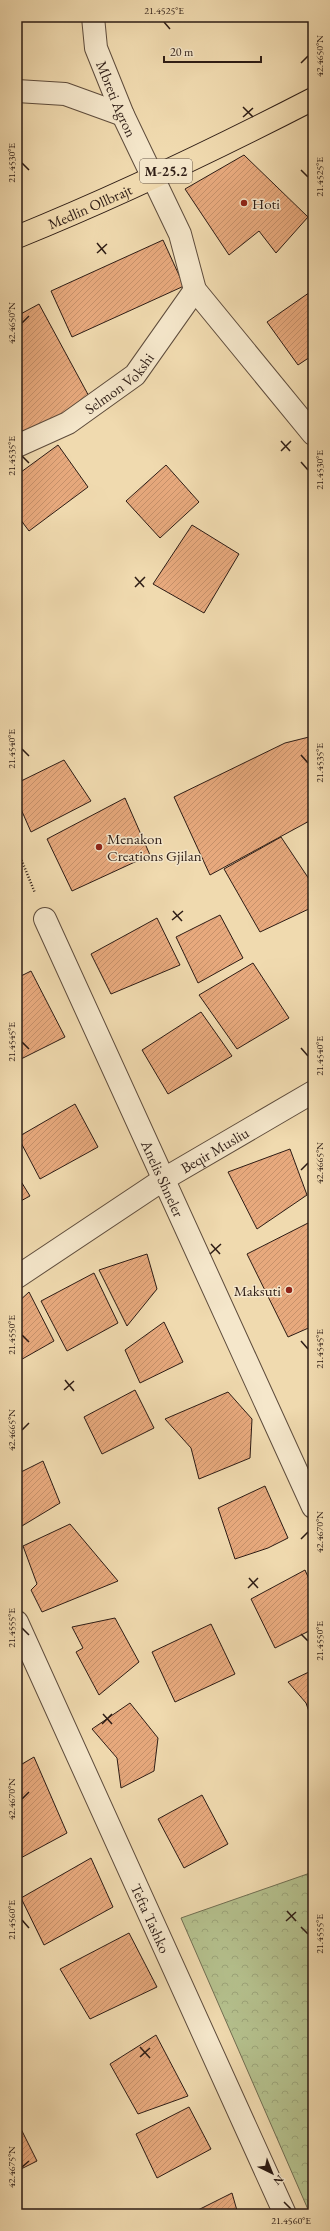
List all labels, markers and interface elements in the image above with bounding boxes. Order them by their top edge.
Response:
text: 21.4525°E [144,4,184,17]
text: 42.4650°N [313,35,326,77]
scale bar [164,38,261,64]
text: 20 m [170,44,194,60]
street label: Mbreti Agron [93,58,142,140]
text: 21.4530°E [5,143,18,183]
text: 21.4525°E [313,157,326,197]
road number: M-25.2 [140,159,192,183]
street label: Medlin Ollbrajt [45,179,135,233]
place label: Hoti [252,194,280,213]
marker: Hoti [239,198,249,208]
text: 42.4650°N [5,302,18,344]
street label: Selmon Vokshi [81,348,158,418]
text: 21.4535°E [5,436,18,476]
text: 21.4530°E [313,450,326,490]
text: 21.4540°E [5,729,18,769]
text: 21.4535°E [313,743,326,783]
place label: Menakon Creations Gjilan [107,829,202,865]
marker: Menakon Creations Gjilan [94,842,104,852]
text: 21.4545°E [5,1022,18,1062]
text: 21.4540°E [313,1036,326,1076]
street label: Beqir Musliu [177,1122,252,1177]
street label: Anelis Shneler [137,1136,189,1220]
text: 42.4665°N [313,1142,326,1184]
place label: Maksuti [234,1281,281,1300]
marker: Maksuti [284,1285,294,1295]
text: 21.4550°E [5,1315,18,1355]
text: 21.4545°E [313,1329,326,1369]
text: 42.4665°N [5,1409,18,1451]
text: 42.4670°N [313,1511,326,1553]
text: 21.4555°E [5,1608,18,1648]
text: 21.4550°E [313,1621,326,1661]
text: 42.4670°N [5,1778,18,1820]
street label: Tefta Tashko [127,1880,175,1956]
text: 21.4560°E [5,1900,18,1940]
text: 21.4555°E [313,1914,326,1954]
text: 42.4675°N [5,2146,18,2188]
north arrow [252,2153,292,2193]
text: N [271,2172,287,2189]
text: 21.4560°E [271,2214,311,2227]

